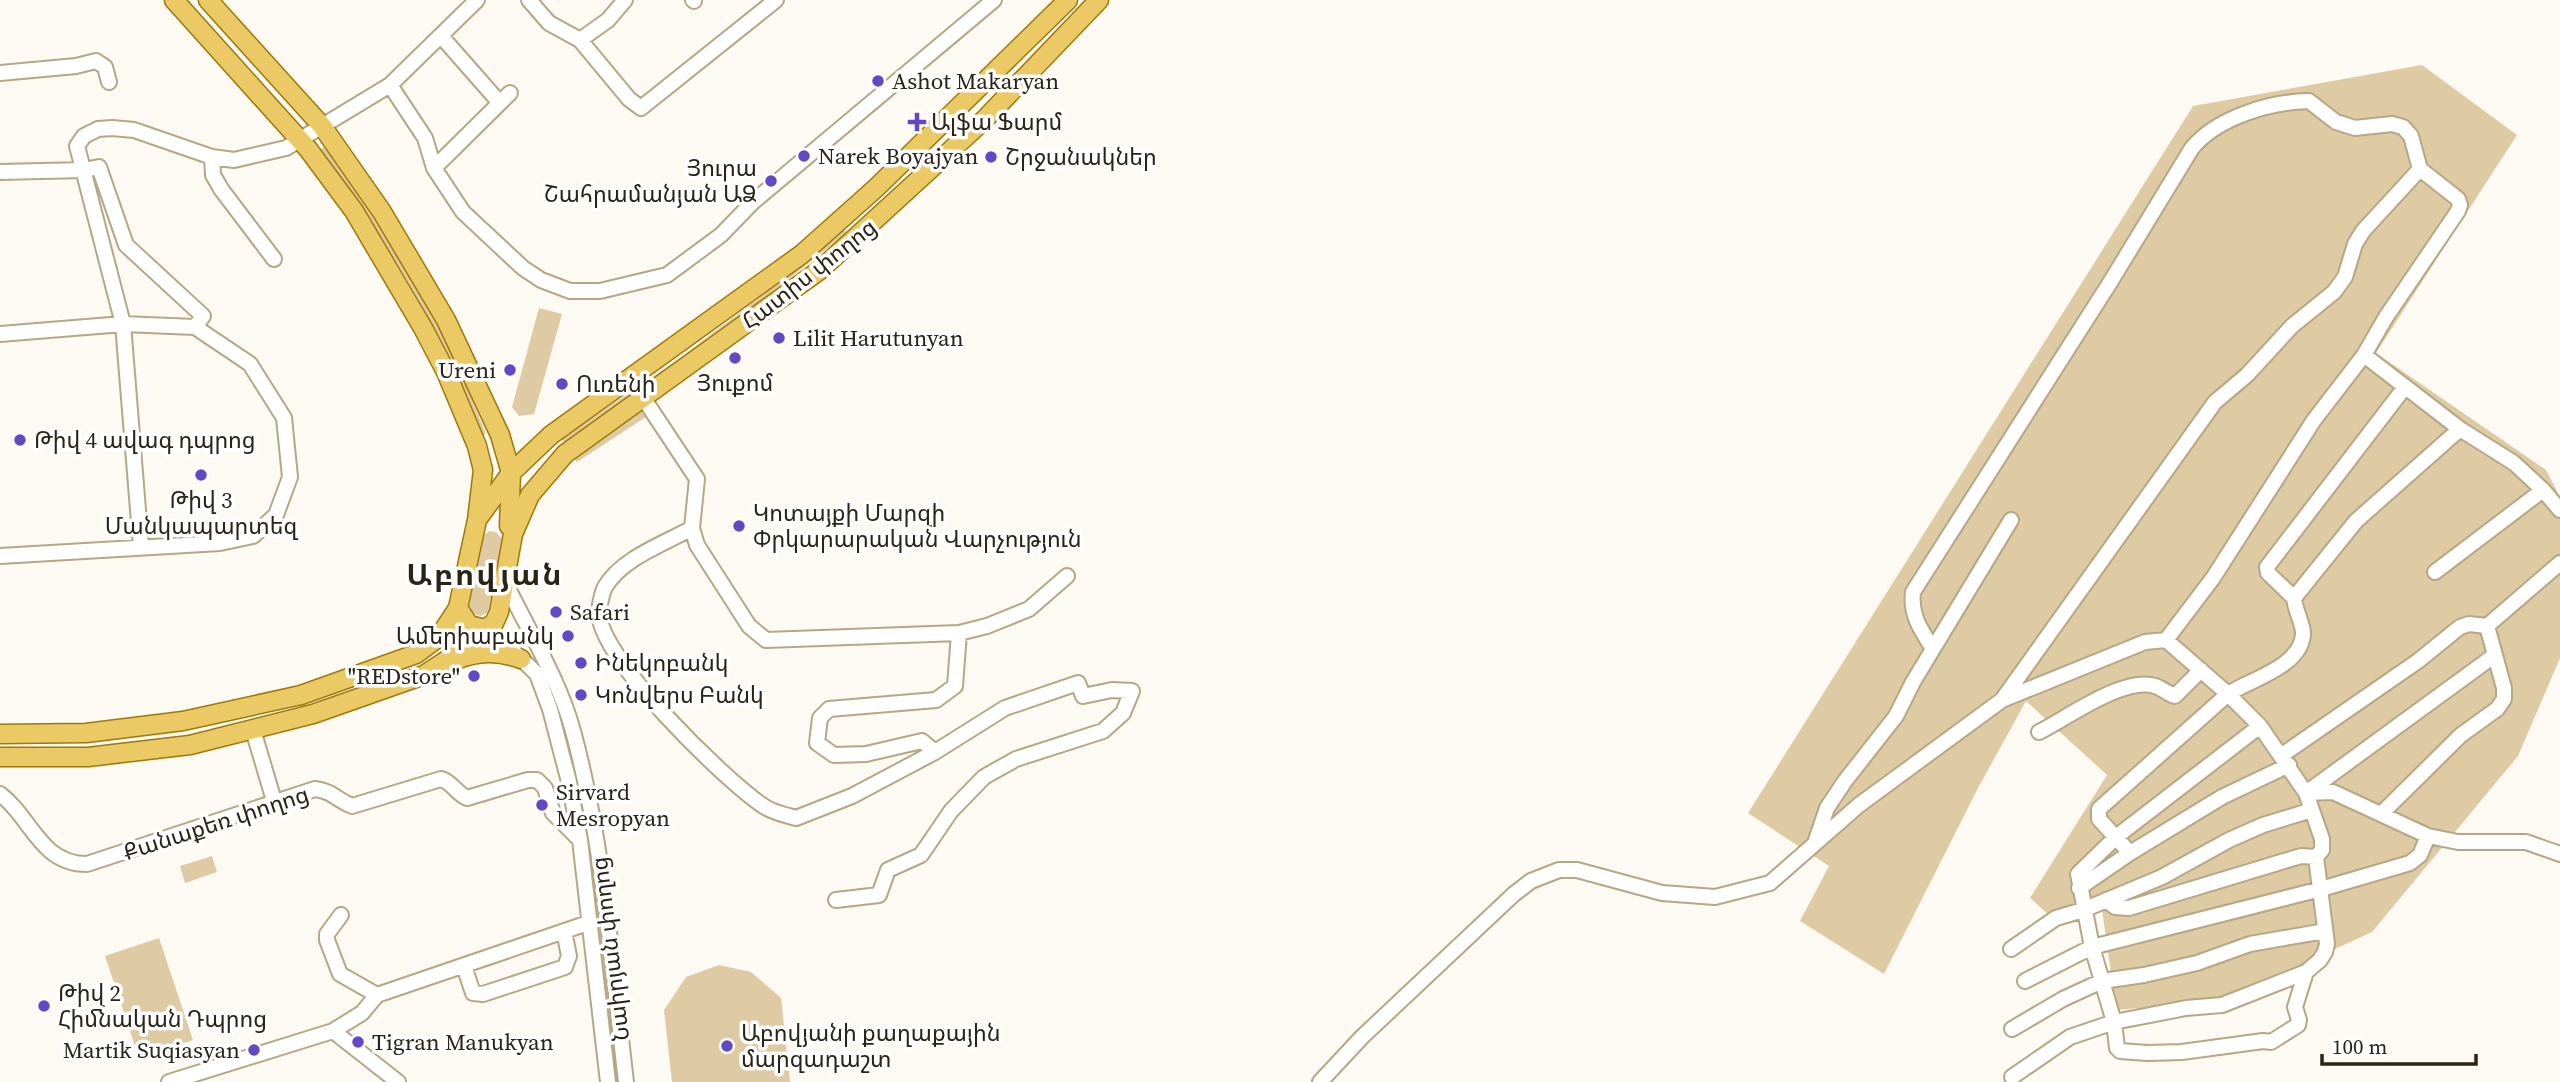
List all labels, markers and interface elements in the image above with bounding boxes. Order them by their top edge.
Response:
place label: Ashot Makaryan [892,65,1059,97]
marker: Ashot Makaryan [870,73,886,89]
place label: Ալֆա Ֆարմ [931,106,1062,138]
marker: Ալֆա Ֆարմ [909,114,925,130]
place label: Narek Boyajyan [818,140,979,172]
place label: Շրջանակներ [1005,141,1157,173]
marker: Narek Boyajyan [796,148,812,164]
marker: Շրջանակներ [983,149,999,165]
place label: Յուրա Շահրամանյան ԱՁ [544,152,757,210]
marker: Յուրա Շահրամանյան ԱՁ [763,173,779,189]
street label: Հատիս փողոց [735,211,883,337]
place label: Lilit Harutunyan [793,322,964,354]
marker: Lilit Harutunyan [771,330,787,346]
marker: Յուքոմ [727,350,743,366]
place label: Ureni [438,354,496,386]
marker: Ureni [502,362,518,378]
place label: Յուքոմ [697,367,773,399]
place label: Ուռենի [576,368,656,400]
marker: Ուռենի [554,376,570,392]
place label: Թիվ 4 ավագ դպրոց [34,424,256,456]
marker: Թիվ 4 ավագ դպրոց [12,432,28,448]
marker: Թիվ 3 Մանկապարտեզ [193,467,209,483]
place label: Թիվ 3 Մանկապարտեզ [105,484,299,542]
place label: Կոտայքի Մարզի Փրկարարական Վարչություն [753,497,1082,555]
marker: Կոտայքի Մարզի Փրկարարական Վարչություն [731,518,747,534]
district label: Աբովյան [406,554,564,595]
place label: Safari [570,596,630,628]
marker: Safari [548,604,564,620]
place label: Ամերիաբանկ [396,620,554,652]
marker: Ամերիաբանկ [560,628,576,644]
place label: Ինեկոբանկ [595,647,729,679]
marker: Ինեկոբանկ [573,655,589,671]
place label: "REDstore" [348,660,460,692]
marker: "REDstore" [466,668,482,684]
place label: Կոնվերս Բանկ [595,679,764,711]
marker: Կոնվերս Բանկ [573,687,589,703]
place label: Sirvard Mesropyan [556,776,670,834]
street label: Քանաքեռ փողոց [119,778,313,868]
marker: Sirvard Mesropyan [534,797,550,813]
street label: Նաիրյան փողոց [583,855,637,1043]
place label: Թիվ 2 Հիմնական Դպրոց [58,977,267,1035]
marker: Թիվ 2 Հիմնական Դպրոց [36,998,52,1014]
place label: Աբովյանի քաղաքային մարզադաշտ [741,1017,1000,1075]
scale bar [2322,1023,2476,1066]
place label: Tigran Manukyan [372,1026,554,1058]
text: 100 m [2332,1032,2387,1061]
place label: Martik Suqiasyan [63,1034,240,1066]
marker: Tigran Manukyan [350,1034,366,1050]
marker: Աբովյանի քաղաքային մարզադաշտ [719,1038,735,1054]
marker: Martik Suqiasyan [246,1042,262,1058]

